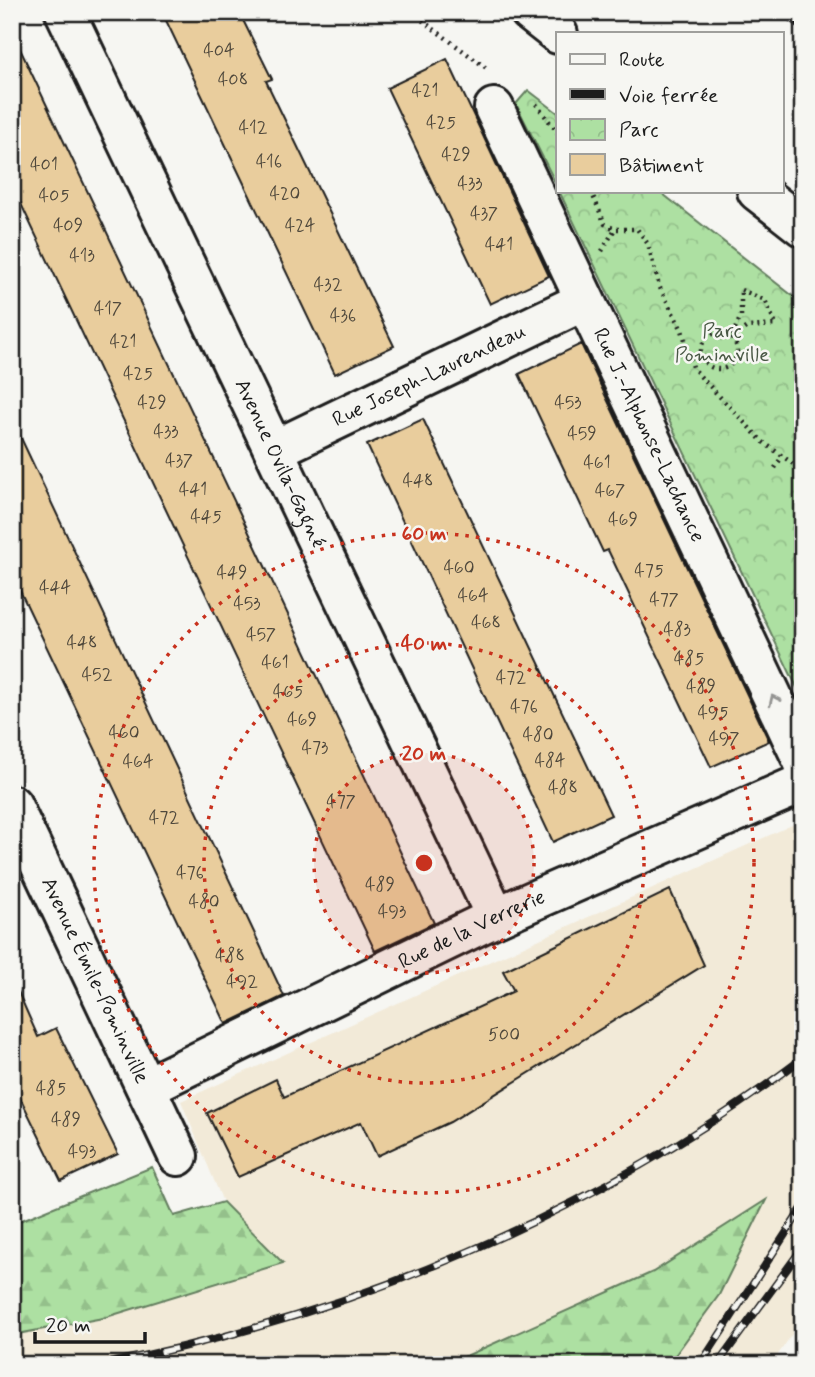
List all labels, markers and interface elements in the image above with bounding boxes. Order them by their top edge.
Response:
legend [556,32,784,192]
house number: 404 [203,39,235,63]
text: Route [619,46,665,74]
house number: 408 [218,68,248,92]
house number: 421 [412,79,438,103]
text: Voie ferrée [619,82,718,110]
house number: 425 [426,111,456,135]
house number: 412 [239,116,268,140]
text: Parc [619,116,659,144]
house number: 429 [441,143,471,167]
house number: 416 [256,150,282,174]
text: Bâtiment [619,152,704,180]
house number: 401 [30,153,58,177]
house number: 433 [457,172,483,196]
house number: 420 [270,182,300,206]
house number: 405 [39,184,69,208]
house number: 437 [470,202,498,226]
house number: 409 [53,214,83,238]
house number: 424 [285,214,316,238]
house number: 441 [485,233,513,257]
house number: 413 [69,244,95,268]
house number: 432 [314,273,343,297]
house number: 417 [94,297,122,321]
house number: 436 [330,304,356,328]
street label: Rue Joseph-Laurendeau [328,317,530,434]
park label: Parc Pominville [675,317,769,369]
street label: Rue J.-Alphonse-Lachance [586,323,712,547]
house number: 421 [110,330,136,354]
house number: 425 [123,362,153,386]
street label: Avenue Ovila-Gagné [228,374,332,553]
house number: 429 [137,391,167,415]
house number: 453 [554,391,582,415]
house number: 433 [153,420,179,444]
house number: 459 [567,422,597,446]
house number: 437 [165,449,193,473]
house number: 461 [583,451,611,475]
house number: 448 [402,469,434,493]
house number: 441 [179,478,207,502]
house number: 467 [595,479,625,503]
house number: 445 [190,505,222,529]
house number: 469 [608,508,638,532]
text: 60 m [401,520,447,548]
house number: 460 [443,556,475,580]
house number: 475 [634,559,664,583]
house number: 449 [217,561,247,585]
house number: 444 [39,576,71,600]
house number: 464 [457,584,489,608]
house number: 477 [649,588,679,612]
house number: 453 [233,592,261,616]
house number: 468 [471,611,501,635]
house number: 483 [663,618,691,642]
house number: 457 [246,623,276,647]
text: 40 m [401,630,448,658]
house number: 448 [66,631,98,655]
house number: 485 [674,647,704,671]
house number: 461 [261,651,289,675]
house number: 452 [82,663,113,687]
house number: 472 [496,666,526,690]
house number: 489 [686,675,716,699]
house number: 465 [273,680,303,704]
house number: 476 [510,695,538,719]
one-way arrow [768,695,782,707]
house number: 495 [697,701,729,725]
house number: 469 [287,708,317,732]
house number: 460 [108,721,140,745]
house number: 480 [522,723,554,747]
house number: 497 [708,727,740,751]
house number: 473 [302,736,328,760]
text: 20 m [402,740,447,768]
house number: 484 [535,749,566,773]
house number: 464 [122,750,154,774]
house number: 488 [548,776,578,800]
house number: 477 [326,790,356,814]
house number: 472 [149,806,179,830]
centre of rings [412,851,436,875]
house number: 476 [176,861,204,885]
street label: Avenue Émile-Pominville [34,873,156,1088]
house number: 489 [365,873,395,897]
street label: Rue de la Verrerie [394,883,550,976]
house number: 480 [188,890,220,914]
house number: 493 [378,900,406,924]
house number: 488 [215,944,245,968]
house number: 492 [226,970,258,994]
house number: 500 [488,1023,520,1047]
house number: 485 [36,1077,66,1101]
house number: 489 [51,1108,81,1132]
house number: 493 [68,1140,96,1164]
scale bar [35,1300,145,1344]
text: 20 m [46,1312,91,1340]

